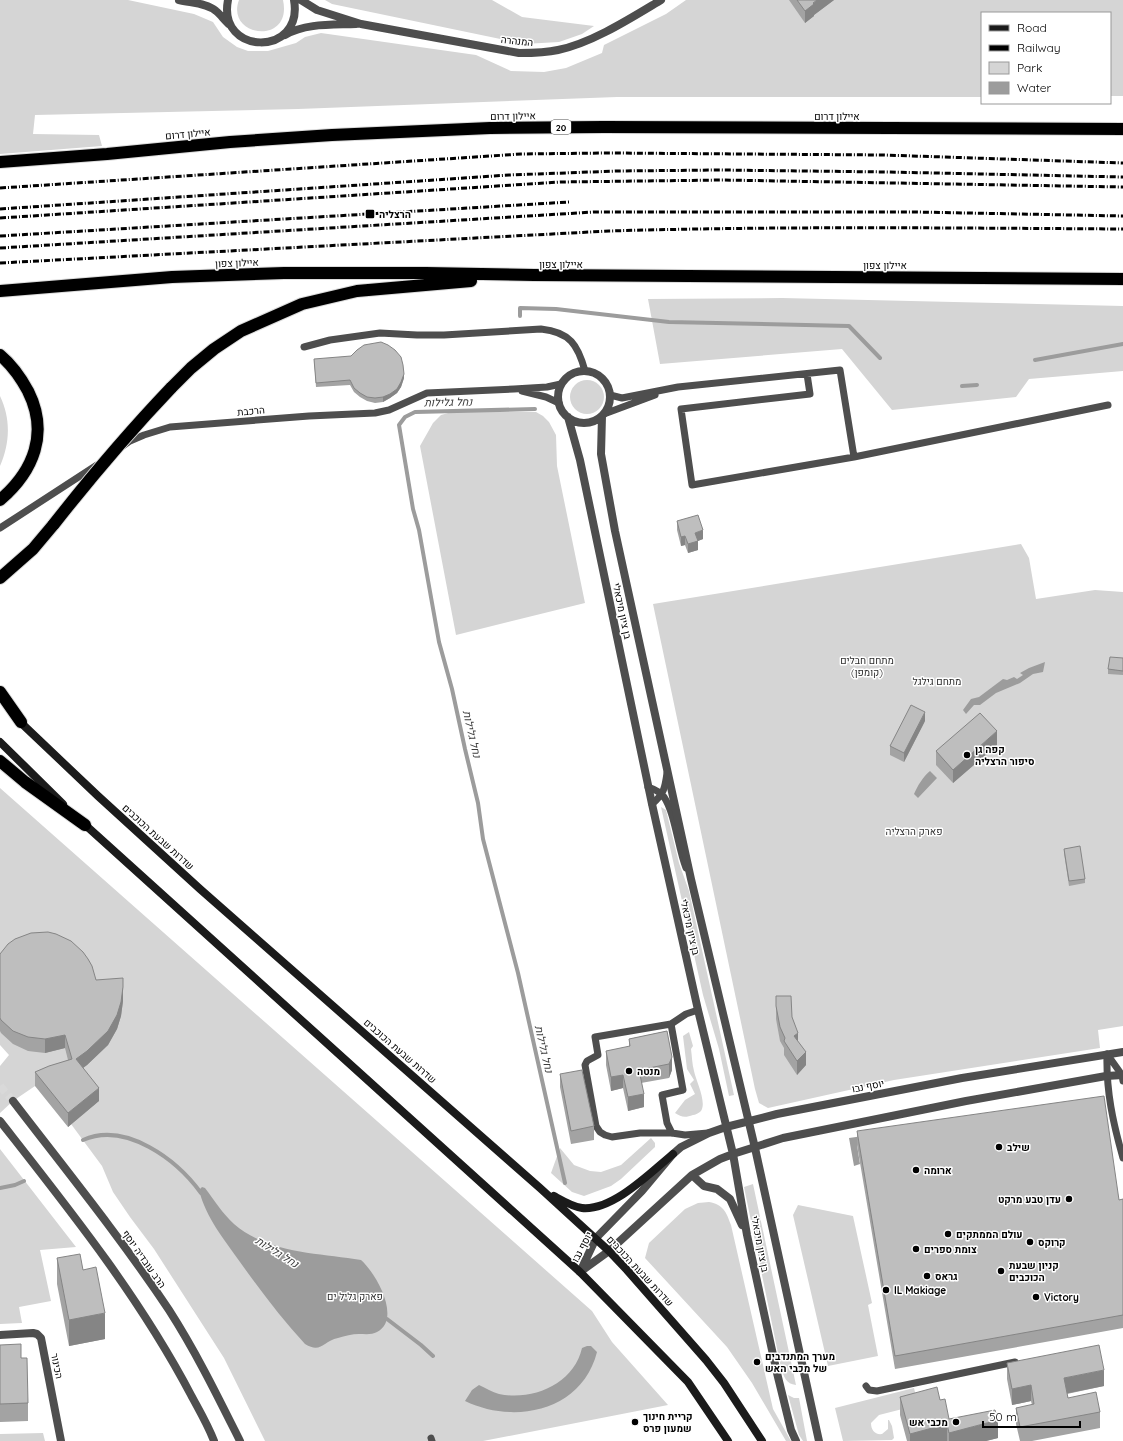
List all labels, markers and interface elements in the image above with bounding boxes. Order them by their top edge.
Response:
legend [981,12,1111,104]
text: Road [1017,20,1047,35]
street label: המנהרה [500,33,534,49]
text: Railway [1017,40,1061,55]
text: Park [1017,60,1042,75]
text: Water [1017,80,1052,95]
street label: איילון דרום [490,109,536,123]
street label: איילון דרום [814,110,860,123]
road number: 20 [551,120,571,134]
street label: איילון דרום [165,126,211,142]
marker: הרצליה [364,208,376,220]
place label: הרצליה [379,208,411,221]
street label: איילון צפון [215,256,259,270]
street label: איילון צפון [539,258,583,271]
street label: איילון צפון [863,259,907,272]
water label: נחל גלילות [424,395,473,409]
street label: הרכבת [237,403,265,419]
street label: בן ציון מיכאלי [610,582,634,641]
park label: מתחם חבלים (קומפן) [840,654,894,679]
park label: מתחם גילגל [913,675,961,688]
water label: נחל גלילות [460,709,484,760]
place label: קפה גן סיפור הרצליה [975,743,1034,768]
marker: קפה גן סיפור הרצליה [962,750,972,760]
street label: שדרות שבעת הכוכבים [119,801,197,873]
park label: פארק הרצליה [886,825,942,838]
street label: בן ציון מיכאלי [677,898,703,957]
street label: שדרות שבעת הכוכבים [361,1016,439,1086]
water label: נחל גלילות [532,1024,556,1075]
place label: מנטה [637,1065,660,1078]
marker: מנטה [624,1066,634,1076]
street label: יוסף נבו [851,1076,885,1096]
place label: שילב [1007,1141,1030,1154]
marker: שילב [994,1142,1004,1152]
place label: ארומה [924,1164,952,1177]
marker: ארומה [911,1165,921,1175]
place label: עדן טבע מרקט [998,1193,1061,1206]
marker: עדן טבע מרקט [1064,1194,1074,1204]
street label: בן ציון מיכאלי [748,1215,772,1274]
street label: הרב עובדיה יוסף [119,1227,169,1291]
place label: עולם הממתקים [956,1228,1023,1241]
street label: יוסף נבו [569,1229,595,1265]
marker: עולם הממתקים [943,1229,953,1239]
water label: נחל גלילות [253,1233,302,1271]
street label: שדרות שבעת הכוכבים [604,1233,676,1309]
place label: קרוקס [1038,1236,1066,1249]
marker: קרוקס [1025,1237,1035,1247]
place label: צומת ספרים [924,1243,977,1256]
marker: צומת ספרים [911,1244,921,1254]
place label: קניון שבעת הכוכבים [1009,1259,1059,1284]
marker: קניון שבעת הכוכבים [996,1266,1006,1276]
place label: גראס [935,1270,958,1283]
marker: גראס [922,1271,932,1281]
place label: IL Makiage [894,1284,946,1297]
marker: IL Makiage [881,1285,891,1295]
park label: פארק גליל ים [327,1290,383,1303]
place label: Victory [1044,1291,1079,1304]
marker: Victory [1031,1292,1041,1302]
place label: מערך המתנדבים של מכבי האש [765,1350,835,1375]
street label: הכינור [48,1352,66,1380]
marker: מערך המתנדבים של מכבי האש [752,1357,762,1367]
scale bar [983,1403,1080,1429]
text: 50 m [989,1409,1017,1424]
place label: קריית חינוך שמעון פרס [643,1410,693,1435]
place label: מכבי אש [909,1416,948,1429]
marker: קריית חינוך שמעון פרס [630,1417,640,1427]
marker: מכבי אש [951,1417,961,1427]

